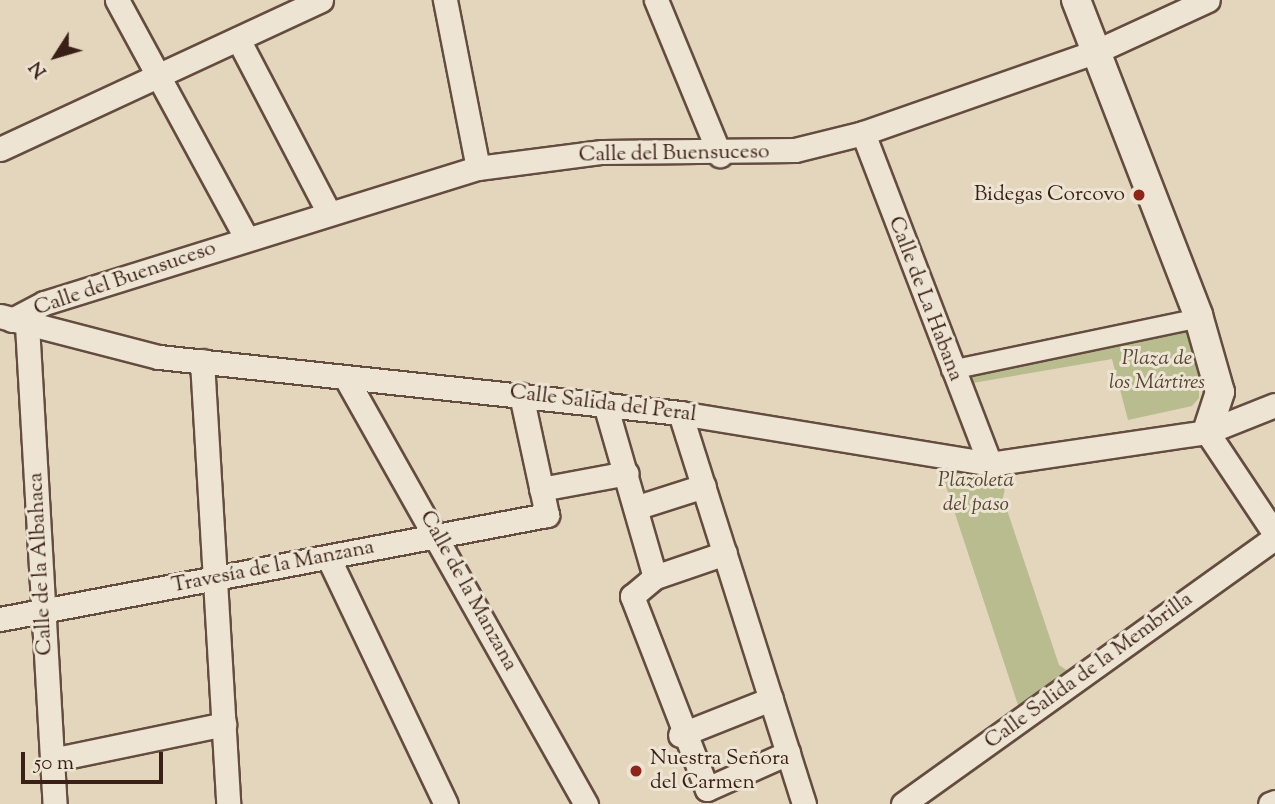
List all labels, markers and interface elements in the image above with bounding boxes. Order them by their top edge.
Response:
north arrow [21,21,91,91]
text: N [23,55,54,83]
street label: Calle del Buensuceso [578,140,770,168]
place label: Bidegas Corcovo [974,182,1125,208]
marker: Bidegas Corcovo [1131,187,1147,203]
street label: Calle de La Habana [882,213,968,385]
street label: Calle del Buensuceso [31,236,219,322]
park label: Plaza de los Mártires [1109,346,1205,396]
street label: Calle Salida del Peral [508,380,698,428]
park label: Plazoleta del paso [938,468,1014,518]
street label: Calle de la Albahaca [24,472,58,656]
street label: Calle de la Manzana [414,507,522,675]
street label: Travesía de la Manzana [170,535,376,599]
street label: Calle Salida de la Membrilla [980,587,1198,755]
scale bar [24,738,166,782]
place label: Nuestra Señora del Carmen [650,746,790,796]
text: 50 m [34,749,74,779]
marker: Nuestra Señora del Carmen [628,763,644,779]

